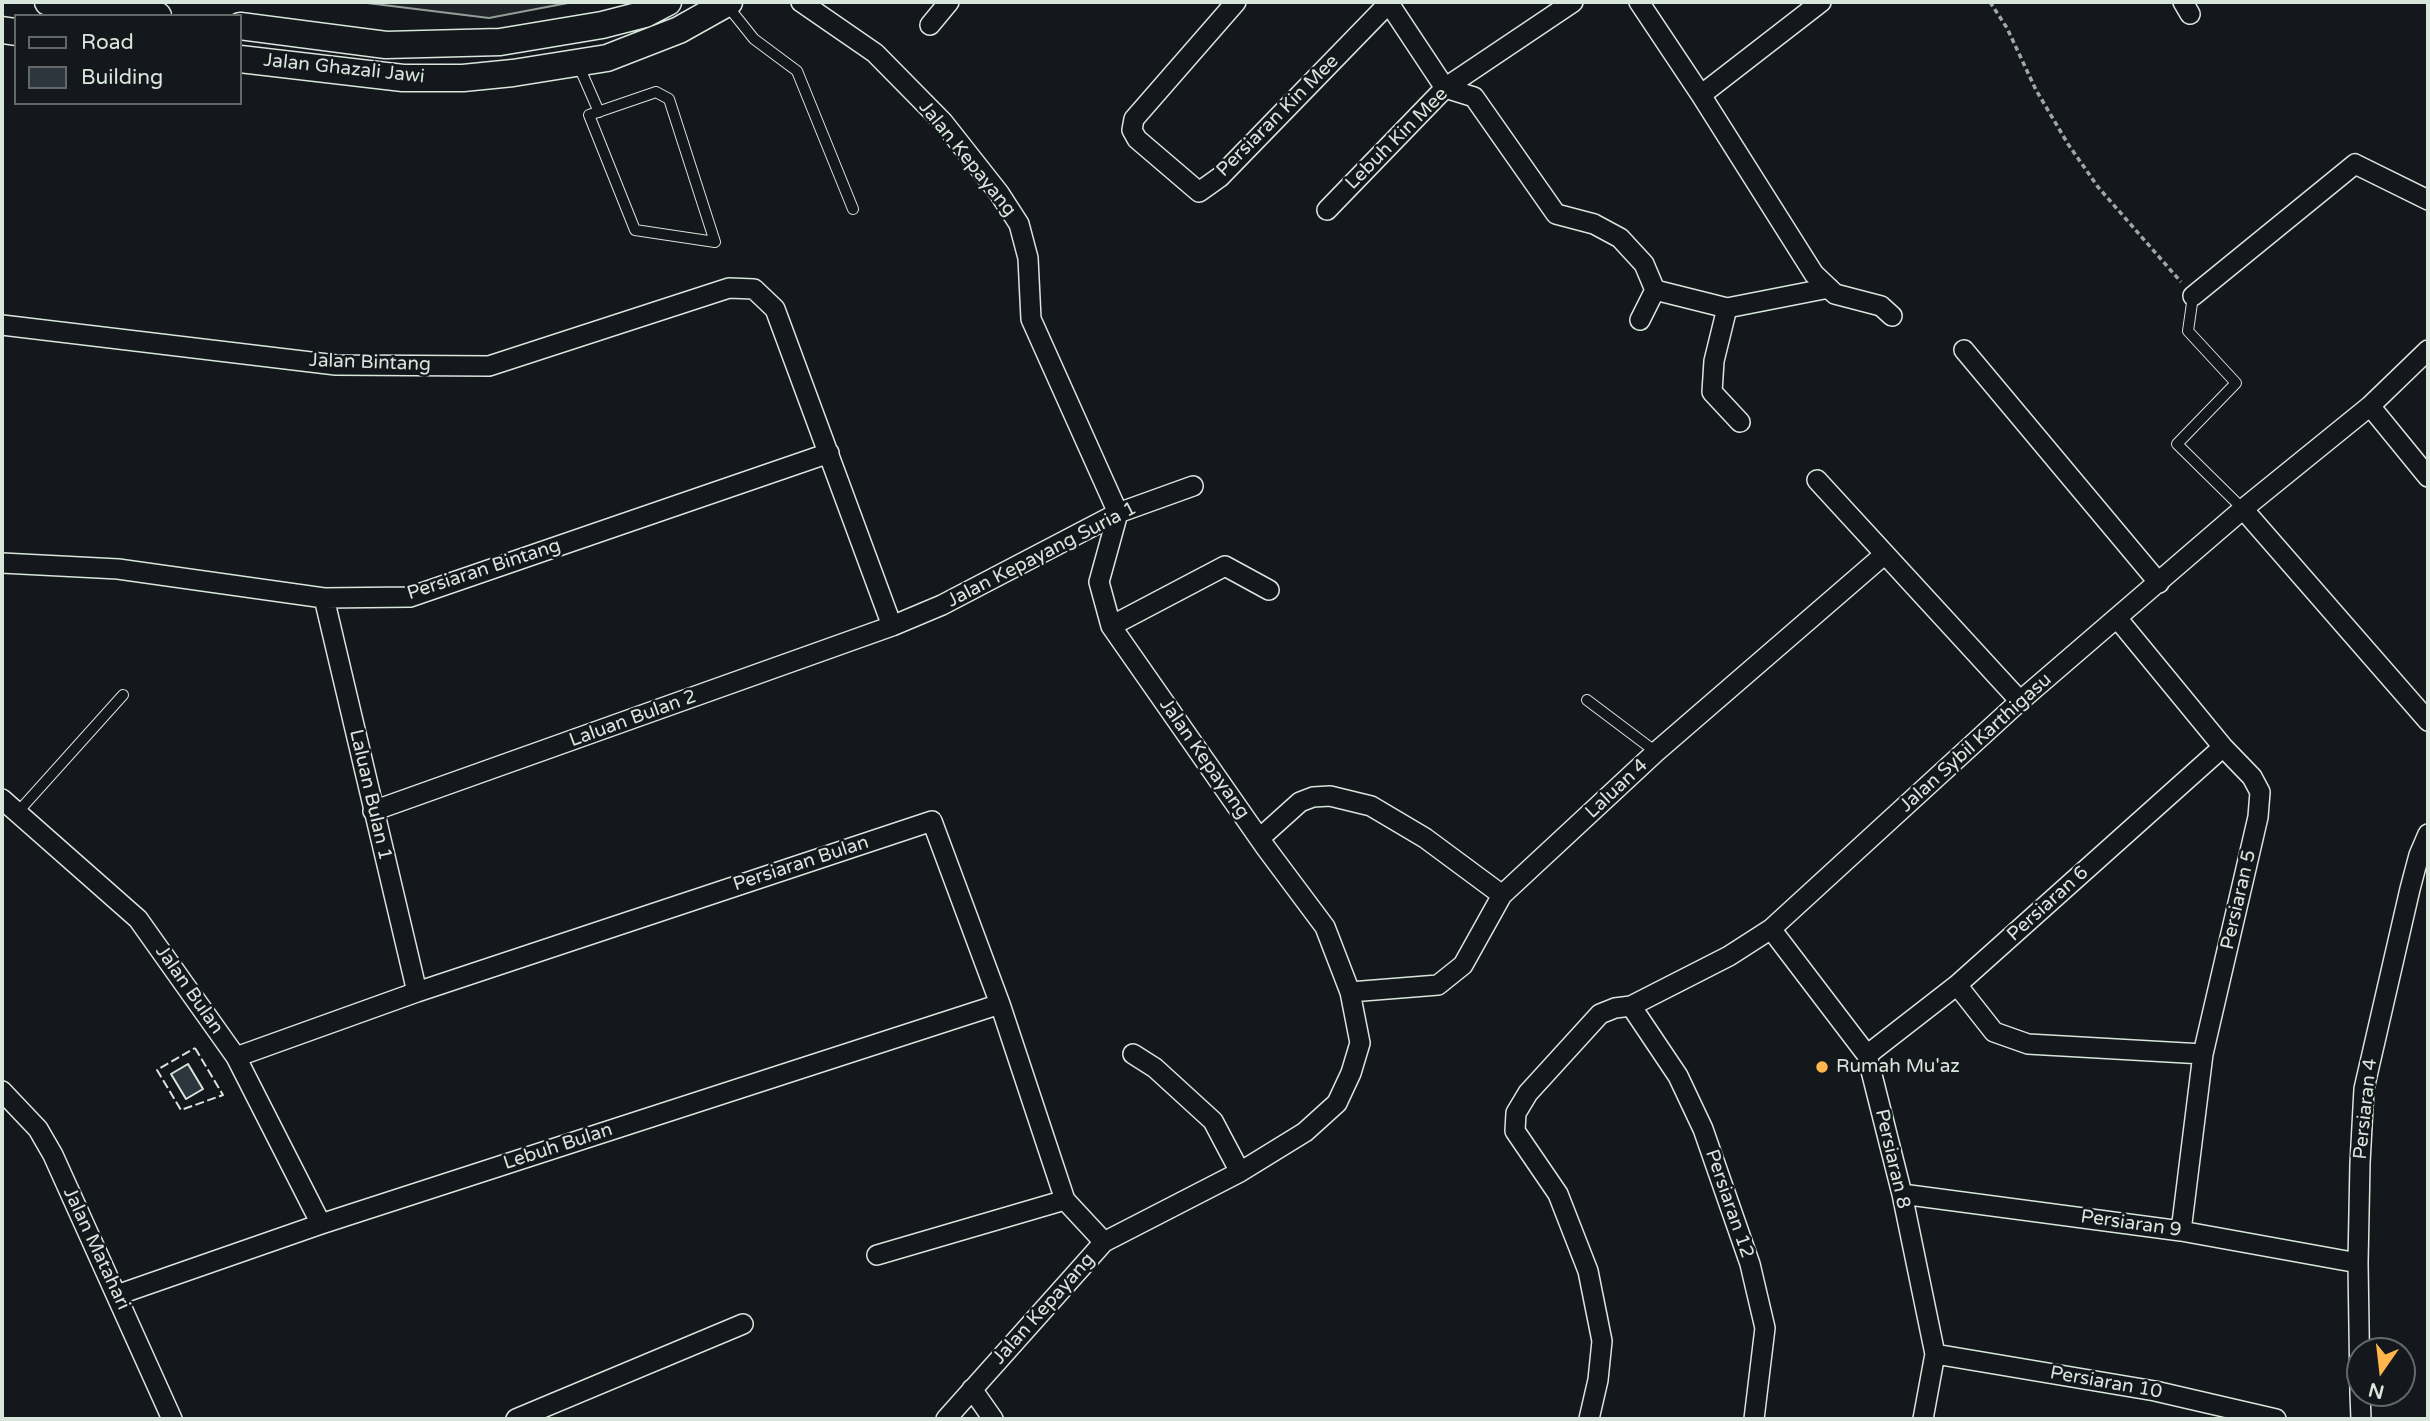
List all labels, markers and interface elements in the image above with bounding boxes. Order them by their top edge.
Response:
legend [14,14,242,105]
text: Road [81,30,134,55]
street label: Jalan Ghazali Jawi [262,49,426,89]
street label: Persiaran Kin Mee [1212,50,1344,182]
text: Building [81,65,163,90]
street label: Lebuh Kin Mee [1341,83,1453,195]
street label: Jalan Kepayang [914,97,1020,221]
street label: Jalan Bintang [309,349,431,377]
street label: Jalan Kepayang Suria 1 [944,497,1140,613]
street label: Persiaran Bintang [404,534,564,606]
street label: Jalan Sybil Karthigasu [1895,669,2057,817]
street label: Laluan Bulan 2 [566,685,700,753]
street label: Jalan Kepayang [1154,694,1254,824]
street label: Laluan Bulan 1 [344,727,396,863]
street label: Laluan 4 [1581,754,1653,824]
street label: Persiaran Bulan [730,831,872,897]
street label: Persiaran 5 [2216,848,2262,952]
street label: Persiaran 6 [2003,862,2093,946]
street label: Jalan Bulan [150,941,228,1039]
place label: Rumah Mu'az [1836,1056,1960,1078]
street label: Persiaran 4 [2349,1057,2383,1161]
marker: Rumah Mu'az [1814,1059,1830,1075]
street label: Persiaran 8 [1869,1107,1915,1211]
street label: Lebuh Bulan [501,1119,615,1175]
street label: Persiaran 12 [1700,1147,1758,1261]
street label: Jalan Matahari [58,1184,134,1314]
street label: Persiaran 9 [2079,1206,2183,1242]
street label: Jalan Kepayang [988,1249,1100,1369]
north arrow [2346,1337,2416,1407]
street label: Persiaran 10 [2048,1362,2164,1404]
text: N [2366,1378,2386,1403]

